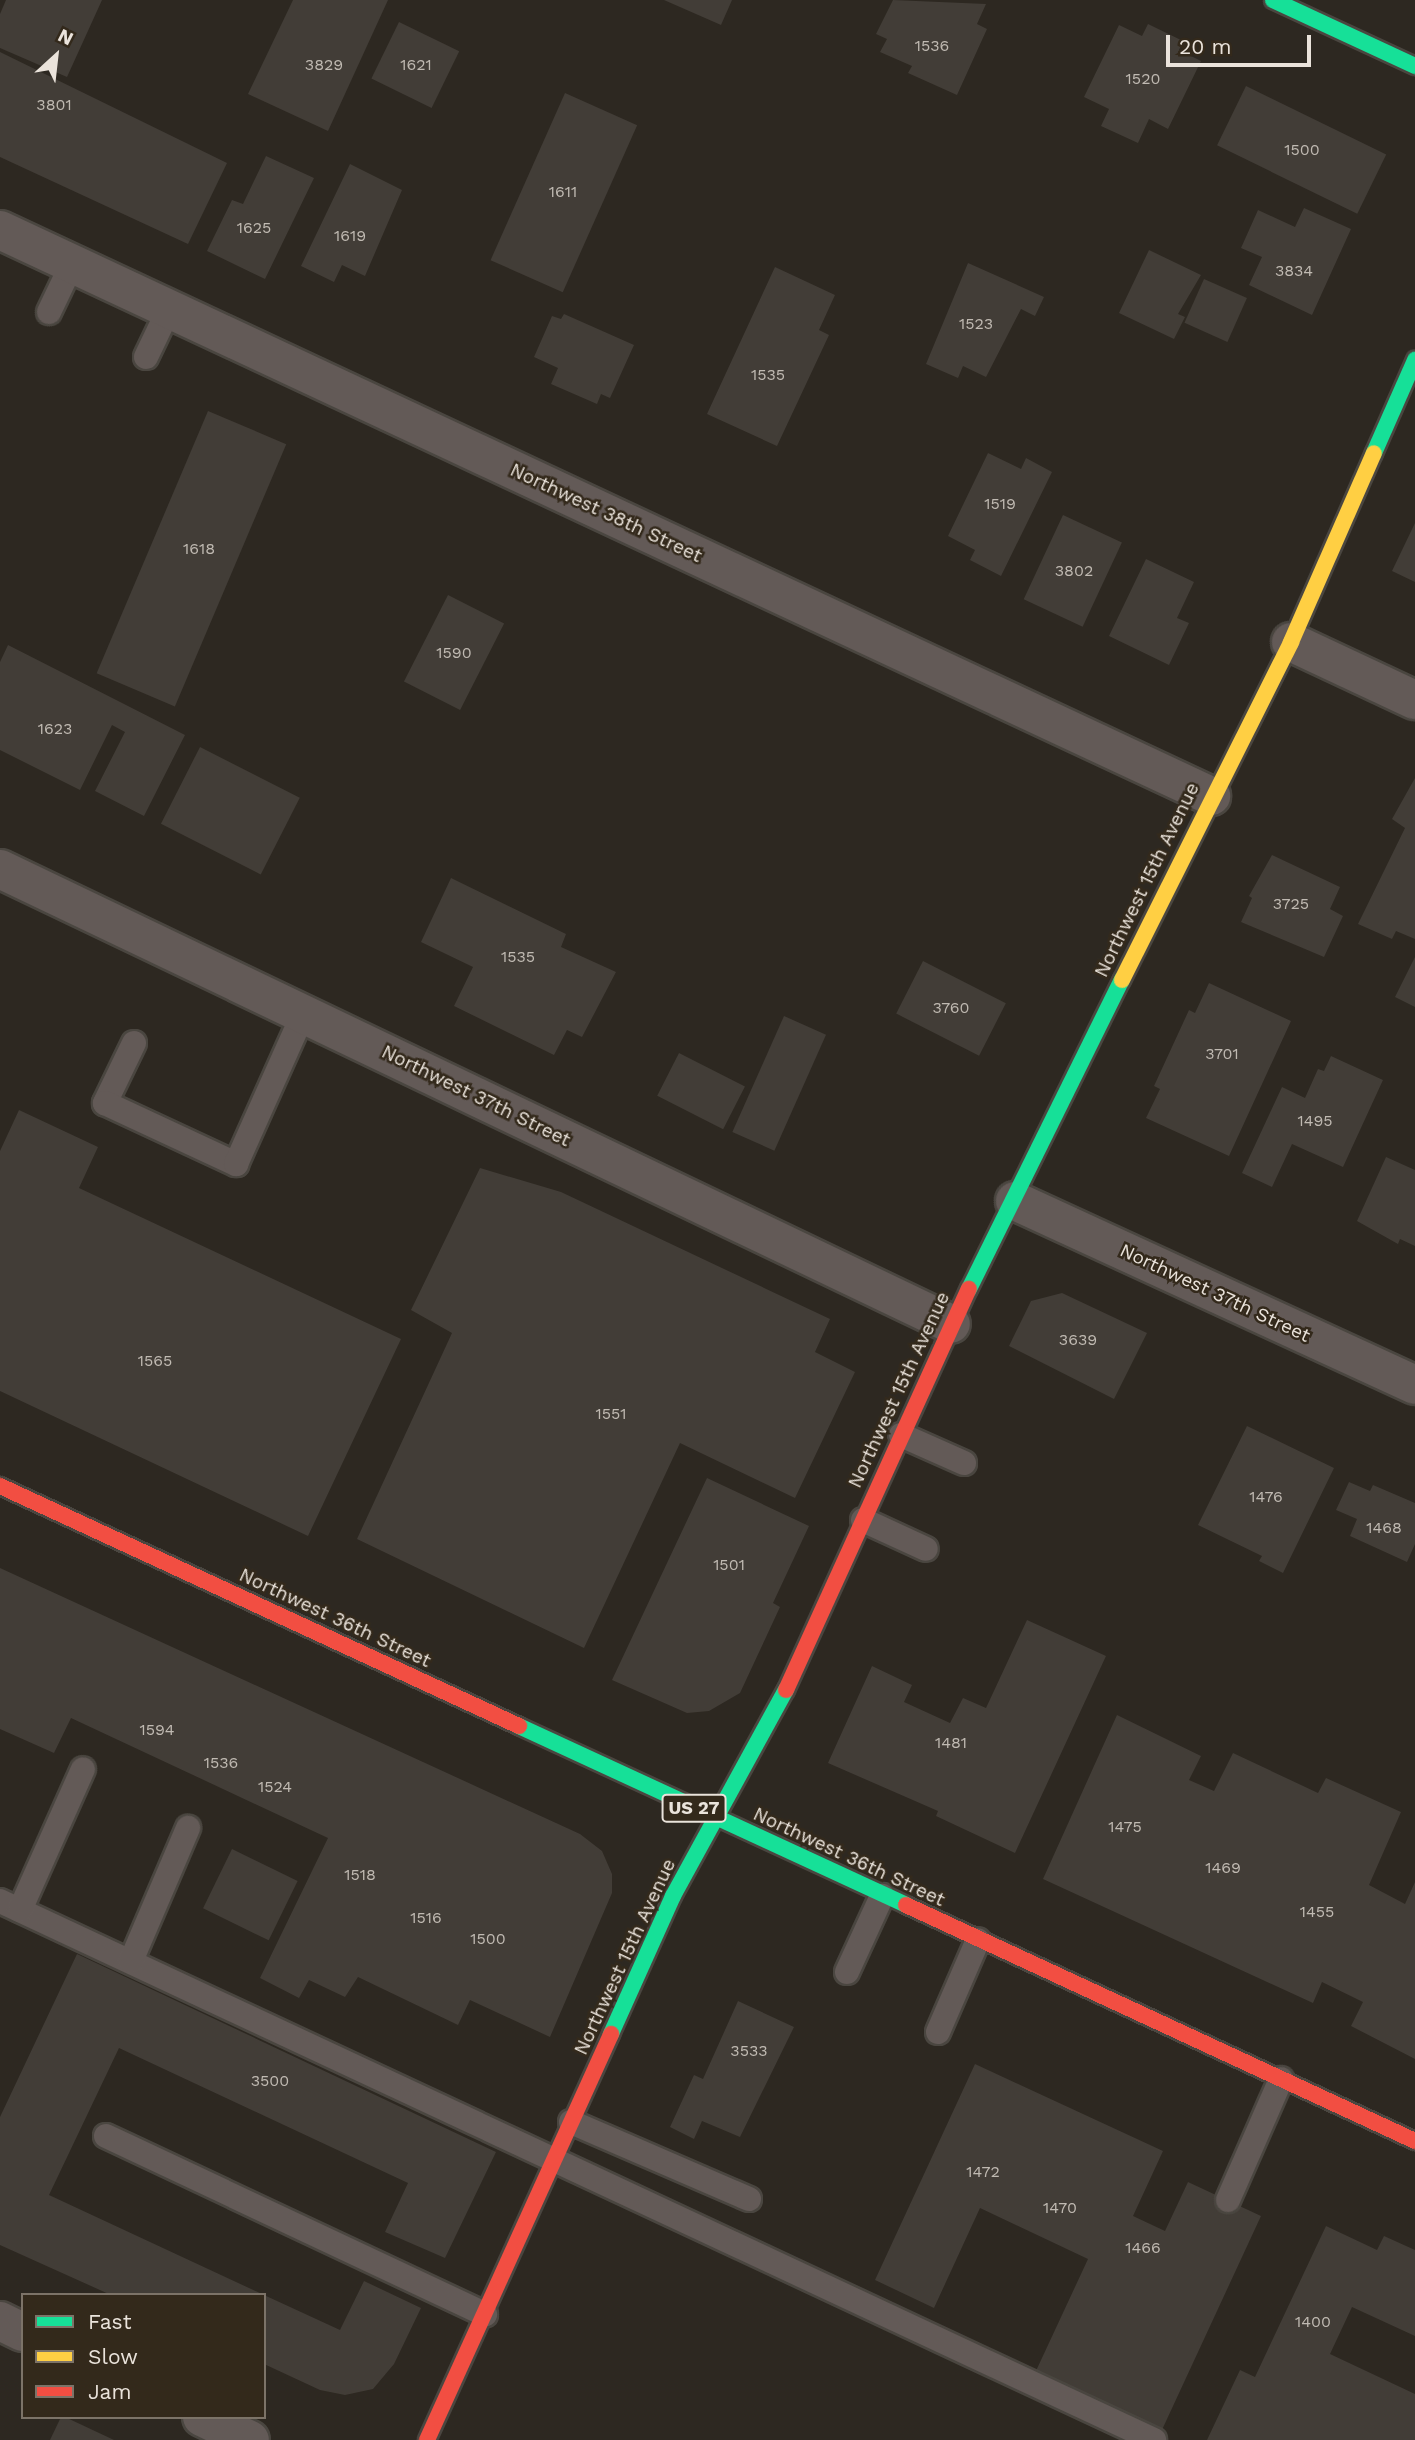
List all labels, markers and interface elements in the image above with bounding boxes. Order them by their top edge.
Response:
north arrow [21,21,91,91]
scale bar [1170,21,1315,65]
text: N [54,23,77,50]
text: 20 m [1179,34,1231,59]
house number: 1536 [915,36,949,56]
house number: 3829 [305,55,343,75]
house number: 1621 [400,55,432,75]
house number: 1520 [1126,69,1160,89]
house number: 3801 [36,95,72,115]
house number: 1500 [1284,140,1320,160]
house number: 1611 [549,182,577,202]
house number: 1625 [237,218,271,238]
house number: 1619 [334,226,366,246]
house number: 3834 [1275,261,1313,281]
house number: 1523 [959,314,993,334]
house number: 1535 [751,365,785,385]
street label: Northwest 38th Street [506,458,706,568]
house number: 1519 [984,494,1016,514]
house number: 1618 [183,539,215,559]
house number: 3802 [1055,561,1093,581]
house number: 1590 [436,643,472,663]
house number: 1623 [38,719,72,739]
street label: Northwest 15th Avenue [1090,778,1204,982]
house number: 3725 [1273,894,1309,914]
house number: 1535 [501,947,535,967]
house number: 3760 [932,998,970,1018]
street label: Northwest 37th Street [378,1040,574,1152]
house number: 3701 [1205,1044,1239,1064]
house number: 1495 [1297,1111,1333,1131]
street label: Northwest 37th Street [1116,1239,1314,1347]
street label: Northwest 15th Avenue [843,1288,955,1492]
house number: 3639 [1059,1330,1097,1350]
house number: 1565 [138,1351,172,1371]
house number: 1551 [595,1404,627,1424]
house number: 1476 [1249,1487,1283,1507]
house number: 1468 [1366,1518,1402,1538]
house number: 1501 [713,1555,745,1575]
street label: Northwest 36th Street [235,1564,435,1672]
house number: 1594 [139,1720,175,1740]
house number: 1481 [935,1733,967,1753]
house number: 1536 [204,1753,238,1773]
house number: 1524 [258,1777,292,1797]
road number: US 27 [661,1794,727,1822]
street label: Northwest 36th Street [749,1803,949,1911]
house number: 1475 [1108,1817,1142,1837]
street label: Northwest 15th Avenue [569,1855,681,2059]
house number: 1469 [1205,1858,1241,1878]
house number: 1518 [344,1865,376,1885]
house number: 1455 [1300,1902,1334,1922]
house number: 1516 [410,1908,442,1928]
house number: 1500 [470,1929,506,1949]
house number: 3533 [730,2041,768,2061]
house number: 3500 [251,2071,289,2091]
house number: 1472 [966,2162,1000,2182]
house number: 1470 [1043,2198,1077,2218]
house number: 1466 [1125,2238,1161,2258]
legend [21,2293,266,2419]
text: Fast [88,2309,132,2334]
house number: 1400 [1295,2312,1331,2332]
text: Slow [88,2344,138,2369]
text: Jam [88,2379,131,2404]

